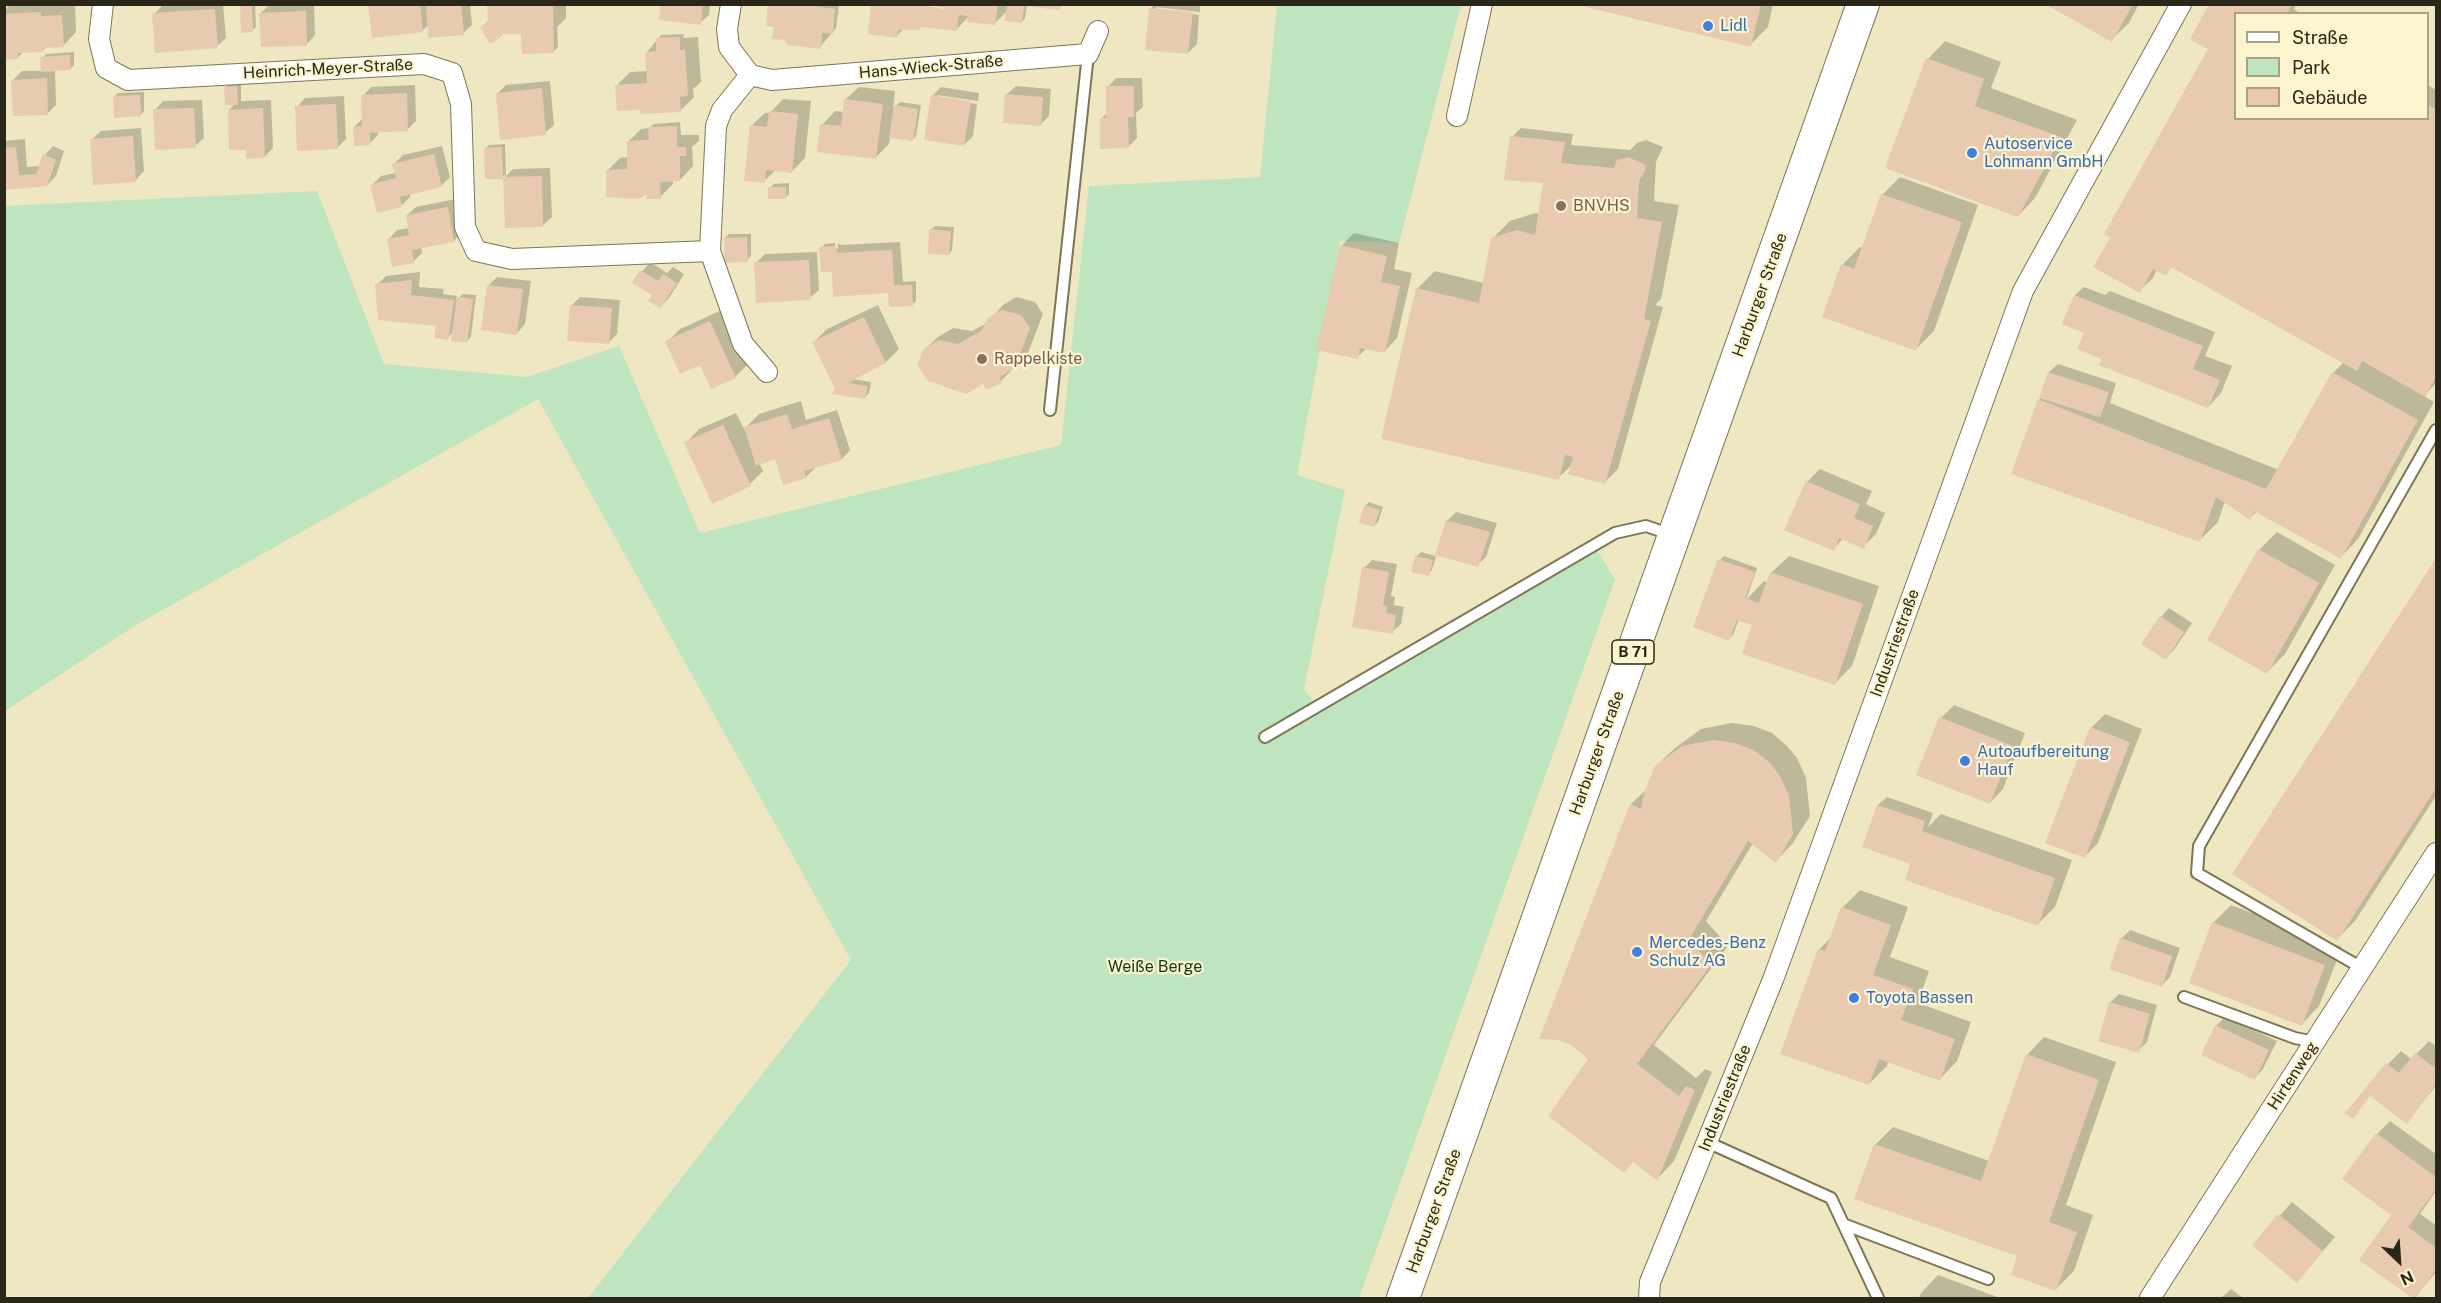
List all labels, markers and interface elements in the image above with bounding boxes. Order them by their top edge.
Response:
legend [2234,12,2429,120]
place label: Lidl [1720,16,1748,36]
marker: Lidl [1701,19,1715,33]
text: Straße [2292,27,2348,48]
street label: Hans-Wieck-Straße [858,51,1004,83]
street label: Heinrich-Meyer-Straße [243,55,413,83]
text: Park [2292,57,2330,78]
text: Gebäude [2292,87,2367,108]
place label: Autoservice Lohmann GmbH [1984,134,2103,172]
marker: Autoservice Lohmann GmbH [1965,146,1979,160]
place label: BNVHS [1573,196,1630,216]
marker: BNVHS [1554,199,1568,213]
street label: Harburger Straße [1729,230,1791,360]
place label: Rappelkiste [994,349,1082,369]
marker: Rappelkiste [975,352,989,366]
street label: Industriestraße [1867,586,1923,700]
road number: B 71 [1612,640,1654,664]
street label: Harburger Straße [1566,688,1628,818]
place label: Autoaufbereitung Hauf [1977,742,2109,780]
marker: Autoaufbereitung Hauf [1958,754,1972,768]
place label: Mercedes-Benz Schulz AG [1649,933,1766,971]
marker: Mercedes-Benz Schulz AG [1630,945,1644,959]
park label: Weiße Berge [1108,957,1202,977]
place label: Toyota Bassen [1866,988,1973,1008]
marker: Toyota Bassen [1847,991,1861,1005]
street label: Hirtenweg [2264,1038,2322,1114]
street label: Industriestraße [1695,1042,1755,1154]
street label: Harburger Straße [1403,1146,1465,1276]
north arrow [2369,1231,2429,1291]
text: N [2397,1267,2417,1289]

